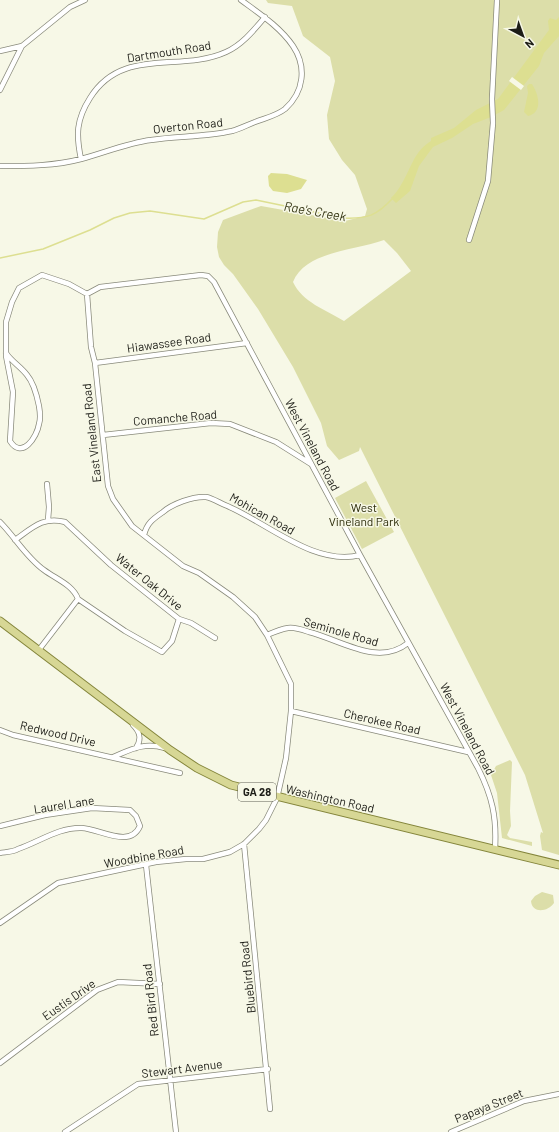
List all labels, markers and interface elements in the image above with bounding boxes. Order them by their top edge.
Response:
north arrow [503,16,543,56]
street label: Dartmouth Road [126,37,212,65]
text: N [523,37,537,51]
street label: Overton Road [152,114,223,136]
water label: Rae's Creek [283,198,348,224]
street label: Hiawassee Road [126,329,212,355]
street label: East Vineland Road [79,383,103,483]
street label: West Vineland Road [283,396,343,493]
street label: Comanche Road [132,406,217,428]
street label: Mohican Road [227,489,298,537]
park label: West Vineland Park [329,500,399,528]
street label: Water Oak Drive [113,550,186,612]
street label: Seminole Road [302,614,380,648]
street label: West Vineland Road [438,680,498,777]
street label: Cherokee Road [342,705,422,737]
street label: Redwood Drive [19,717,98,749]
street label: Washington Road [285,781,376,815]
road number: GA 28 [238,783,276,801]
street label: Laurel Lane [33,792,95,816]
street label: Woodbine Road [103,842,185,870]
street label: Bluebird Road [236,940,258,1014]
street label: Red Bird Road [139,963,161,1037]
street label: Eustis Drive [39,976,98,1023]
street label: Stewart Avenue [141,1056,223,1080]
street label: Papaya Street [452,1085,525,1125]

